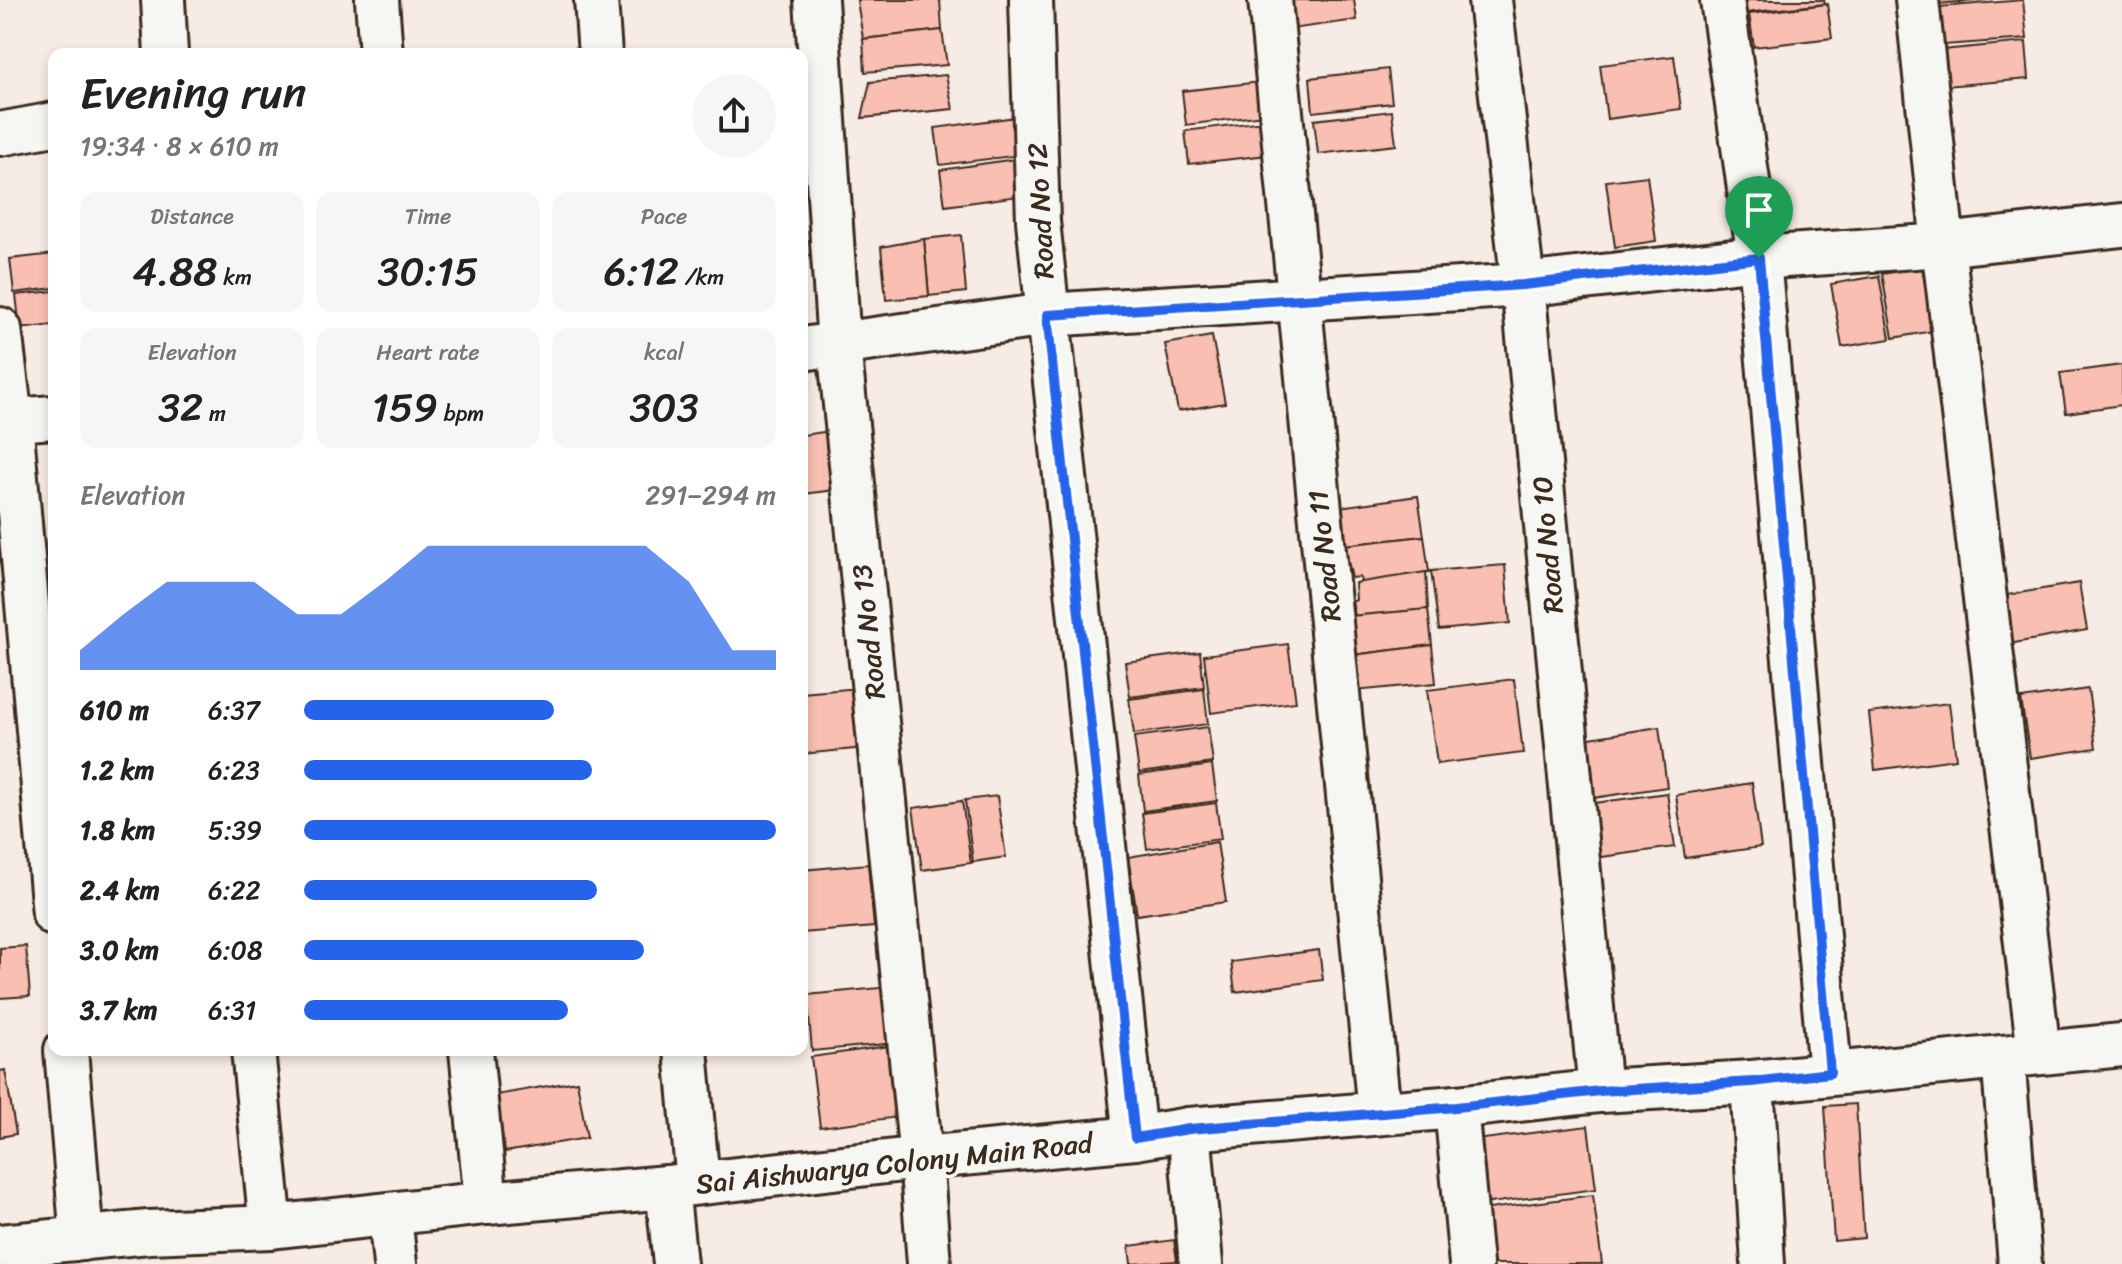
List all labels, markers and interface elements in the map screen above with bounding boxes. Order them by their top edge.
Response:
text: Evening run [80,54,306,132]
button: share [692,74,776,158]
text: 19:34 · 8 × 610 m [80,123,279,169]
street label: Road No 12 [1012,142,1069,280]
pin [1725,176,1793,258]
icon: arrive [1737,188,1781,232]
text: Distance [150,197,234,236]
text: Time [405,197,451,236]
text: Pace [641,197,687,236]
text: 4.88 [132,236,218,307]
text: 30:15 [378,236,478,307]
text: 6:12 [604,236,679,307]
text: km [218,258,252,297]
text: /km [679,258,724,297]
text: Elevation [147,333,237,372]
text: Heart rate [376,333,480,372]
text: kcal [644,333,684,372]
text: 32 [158,372,203,443]
text: 159 [372,372,438,443]
text: 303 [629,372,699,443]
text: m [203,394,226,433]
text: bpm [438,394,484,433]
text: Elevation [80,472,185,518]
text: 291–294 m [645,472,776,518]
street label: Road No 10 [1517,474,1578,616]
street label: Road No 11 [1293,488,1356,624]
street label: Road No 13 [837,562,900,702]
text: 610 m [80,687,149,733]
text: 6:37 [208,687,260,733]
text: 1.2 km [80,747,155,793]
text: 6:23 [208,747,260,793]
text: 1.8 km [80,807,155,853]
text: 5:39 [208,807,262,853]
text: 2.4 km [80,867,160,913]
text: 6:22 [208,867,261,913]
text: 3.0 km [80,927,159,973]
text: 6:08 [208,927,263,973]
text: 3.7 km [80,987,158,1033]
text: 6:31 [208,987,256,1033]
street label: Sai Aishwarya Colony Main Road [693,1118,1097,1209]

